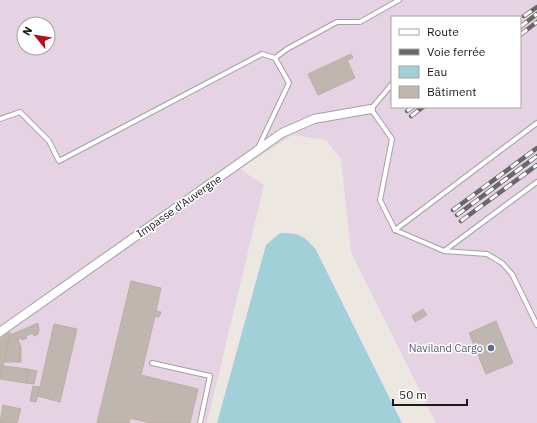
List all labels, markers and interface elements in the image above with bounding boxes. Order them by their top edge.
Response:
north arrow [16,16,56,56]
legend [391,16,521,108]
text: N [19,24,35,38]
text: Route [427,24,459,39]
text: Voie ferrée [427,44,486,59]
text: Eau [427,64,447,79]
text: Bâtiment [427,84,477,99]
street label: Impasse d'Auvergne [134,171,224,241]
place label: Naviland Cargo [409,341,483,355]
marker: Naviland Cargo [486,343,496,353]
scale bar [393,381,467,407]
text: 50 m [399,387,427,402]

